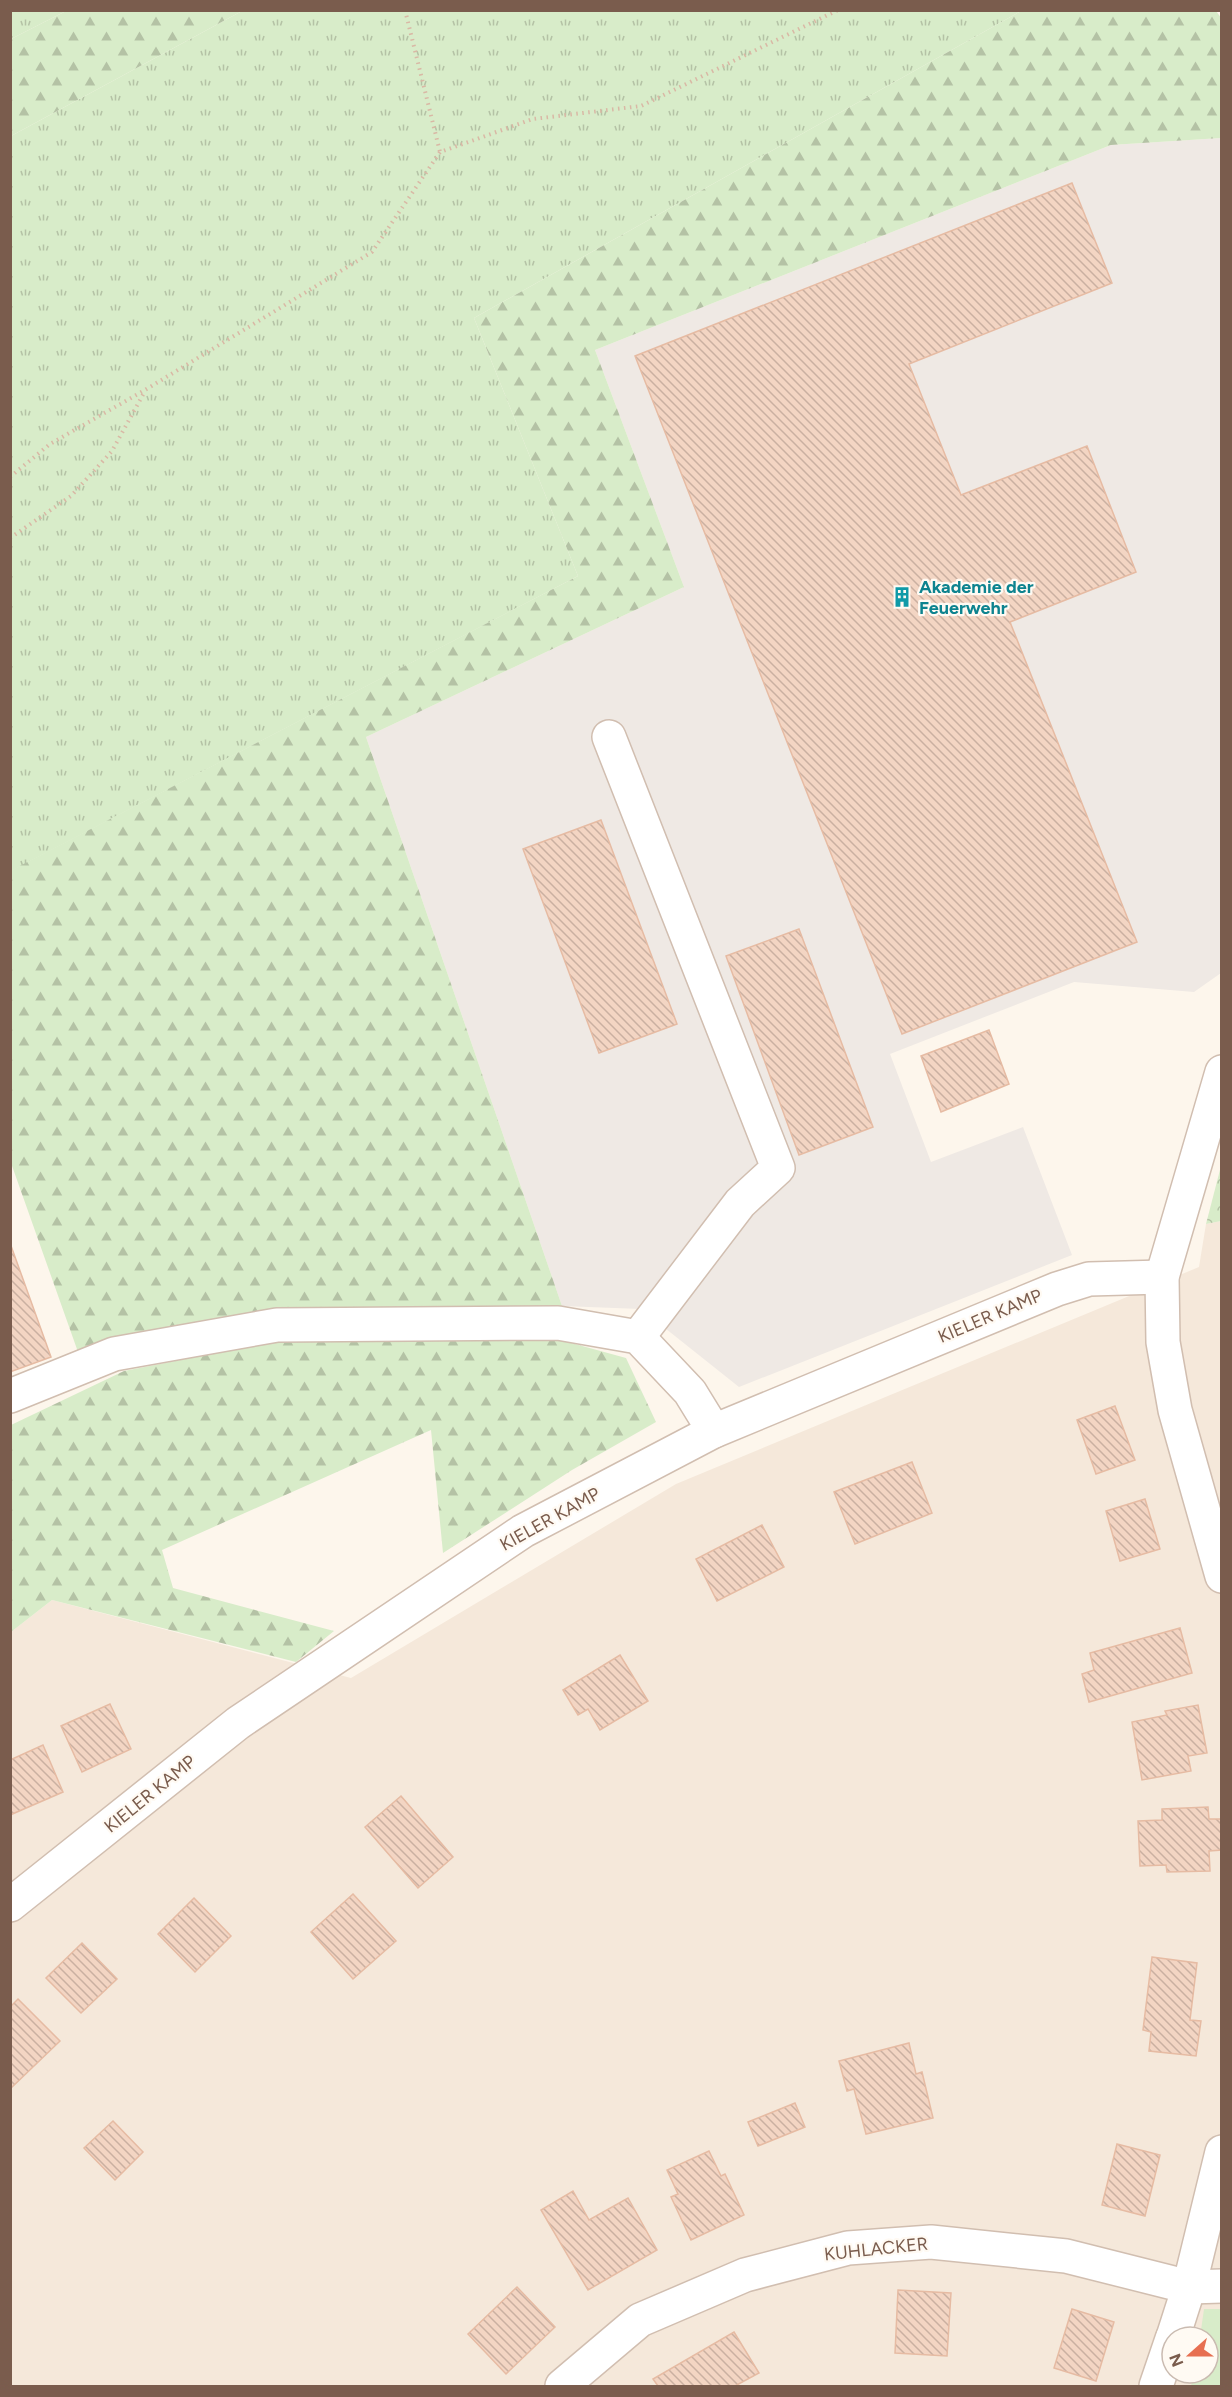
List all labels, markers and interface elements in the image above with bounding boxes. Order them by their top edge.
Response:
place label: Akademie der Feuerwehr [919,576,1034,619]
building icon: Akademie der Feuerwehr [890,585,914,609]
street label: KIELER KAMP [935,1284,1045,1348]
street label: KIELER KAMP [496,1482,604,1556]
street label: KIELER KAMP [100,1751,200,1837]
street label: KUHLACKER [823,2233,929,2265]
north arrow [1160,2325,1220,2385]
text: N [1165,2351,1188,2369]

